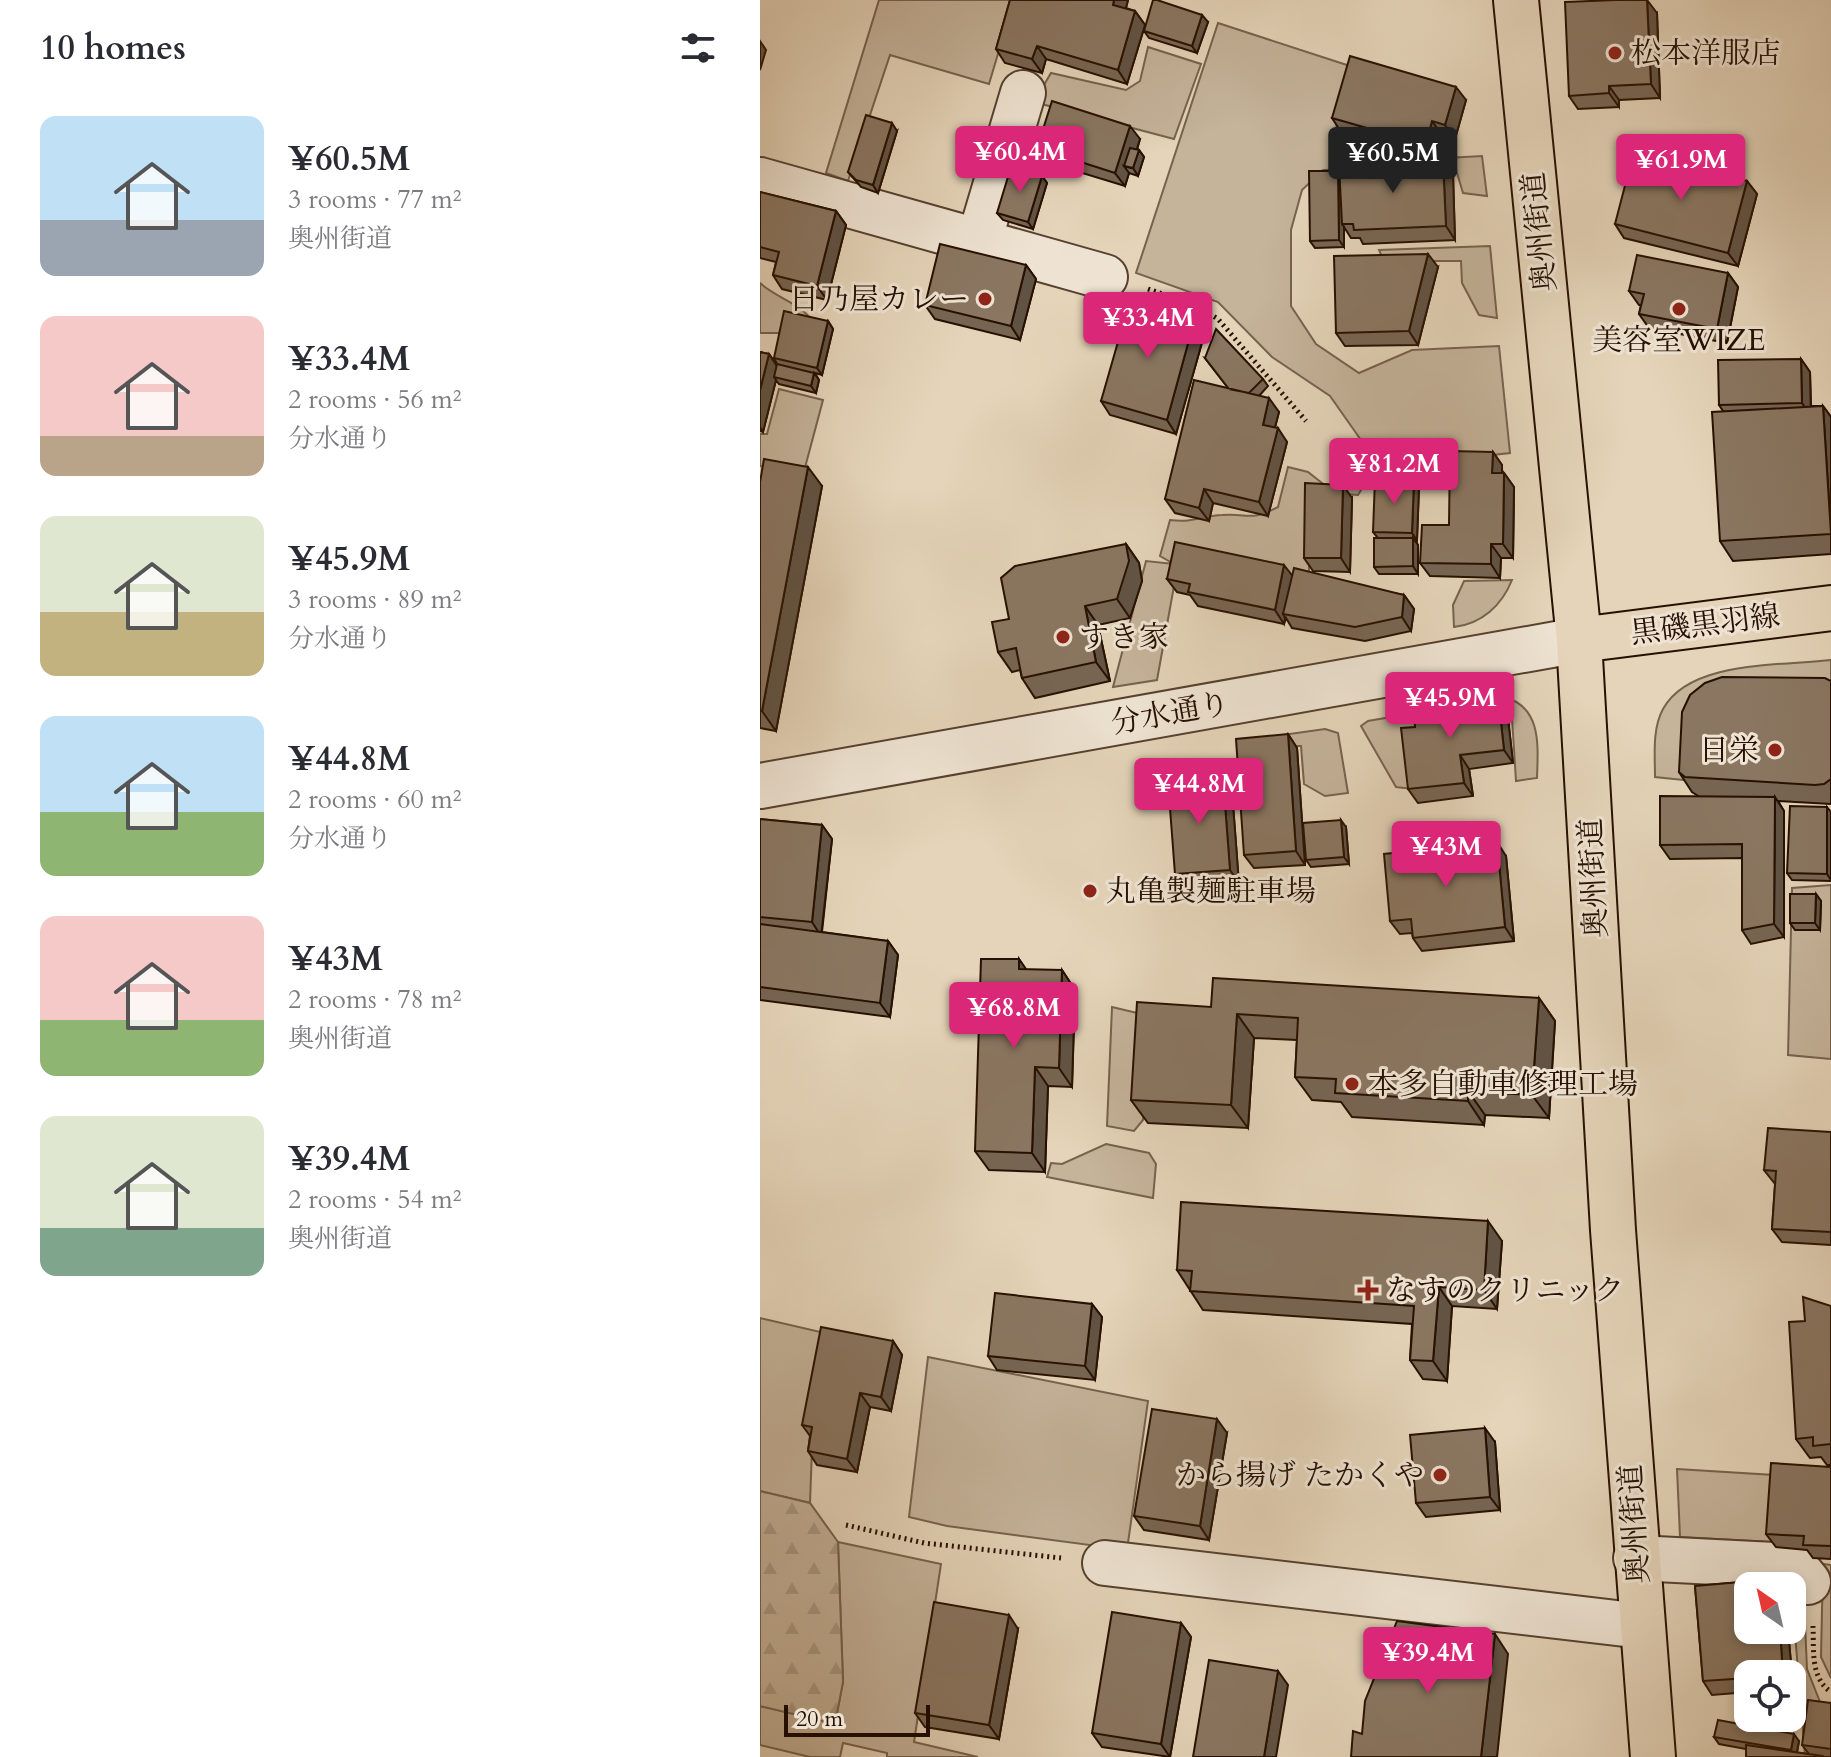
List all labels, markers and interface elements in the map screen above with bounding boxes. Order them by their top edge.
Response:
text: 10 homes [40,25,186,71]
icon: filters [676,26,720,70]
place label: 松本洋服店 [1631,33,1781,74]
marker: 松本洋服店 [1606,44,1624,62]
pin: ¥60.4M [955,126,1085,194]
pin: ¥60.5M [1328,127,1458,195]
text: ¥60.4M [973,134,1067,169]
pin: ¥61.9M [1616,134,1746,202]
text: ¥60.5M [1346,135,1440,170]
text: ¥60.5M [288,136,410,182]
text: ¥61.9M [1634,142,1728,177]
icon: home [104,148,200,244]
street label: 奥州街道 [1513,170,1566,294]
text: 3 rooms · 77 m² [288,182,461,217]
text: 奥州街道 [288,221,392,256]
place label: 日乃屋カレー [789,279,969,320]
marker: 日乃屋カレー [976,290,994,308]
pin: ¥33.4M [1083,292,1213,360]
text: ¥33.4M [1101,300,1195,335]
marker: 美容室WIZE [1670,300,1688,318]
place label: 美容室WIZE [1592,320,1766,361]
text: ¥33.4M [288,336,410,382]
icon: home [104,348,200,444]
text: 2 rooms · 56 m² [288,382,461,417]
text: 分水通り [288,421,392,456]
pin: ¥81.2M [1329,438,1459,506]
text: ¥81.2M [1347,446,1441,481]
text: ¥45.9M [288,536,410,582]
icon: home [104,548,200,644]
text: 3 rooms · 89 m² [288,582,461,617]
street label: 黒磯黒羽線 [1628,595,1782,654]
place label: すき家 [1079,617,1169,658]
text: 分水通り [288,621,392,656]
marker: すき家 [1054,628,1072,646]
pin: ¥45.9M [1385,672,1515,740]
text: ¥45.9M [1403,680,1497,715]
street label: 分水通り [1107,683,1233,744]
place label: 日栄 [1699,730,1759,771]
text: ¥44.8M [288,736,410,782]
marker: 日栄 [1766,741,1784,759]
icon: home [104,748,200,844]
pin: ¥44.8M [1134,758,1264,826]
text: ¥44.8M [1152,766,1246,801]
text: 2 rooms · 60 m² [288,782,461,817]
street label: 奥州街道 [1570,817,1617,939]
text: 分水通り [288,821,392,856]
pin: ¥43M [1399,821,1493,889]
text: ¥43M [1410,829,1482,864]
place label: 丸亀製麺駐車場 [1106,871,1316,912]
marker: 丸亀製麺駐車場 [1081,882,1099,900]
text: ¥43M [288,936,383,982]
icon: home [104,948,200,1044]
text: 2 rooms · 78 m² [288,982,461,1017]
pin: ¥68.8M [949,982,1079,1050]
text: ¥68.8M [967,990,1061,1025]
text: 奥州街道 [288,1021,392,1056]
place label: 本多自動車修理工場 [1368,1064,1638,1105]
marker: 本多自動車修理工場 [1343,1075,1361,1093]
text: ¥39.4M [288,1136,410,1182]
icon: home [104,1148,200,1244]
text: 2 rooms · 54 m² [288,1182,461,1217]
text: 奥州街道 [288,1221,392,1256]
place label: なすのクリニック [1386,1270,1624,1311]
marker: なすのクリニック [1357,1279,1379,1301]
place label: から揚げ たかくや [1176,1455,1424,1496]
street label: 奥州街道 [1610,1463,1659,1585]
marker: から揚げ たかくや [1431,1466,1449,1484]
north arrow [1734,1572,1806,1644]
map controls [1734,1572,1806,1732]
pin: ¥39.4M [1363,1627,1493,1695]
text: ¥39.4M [1381,1635,1475,1670]
button: locate [1734,1660,1806,1732]
scale bar [784,1701,930,1737]
text: 20 m [796,1704,843,1734]

